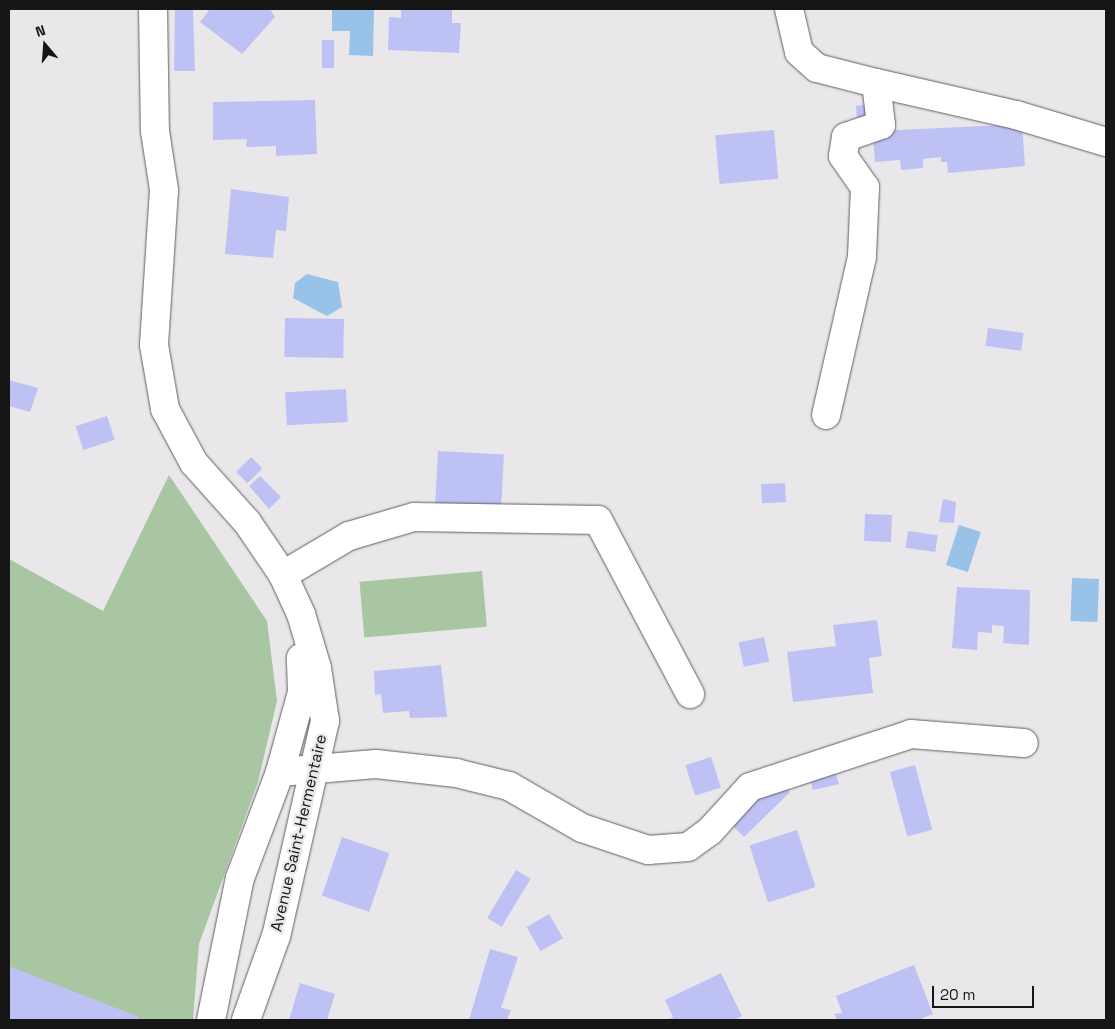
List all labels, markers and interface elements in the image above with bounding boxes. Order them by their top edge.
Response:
north arrow [20,20,70,70]
text: N [33,21,48,41]
street label: Avenue Saint-Hermentaire [267,732,331,934]
scale bar [935,976,1038,1008]
text: 20 m [940,985,975,1004]

